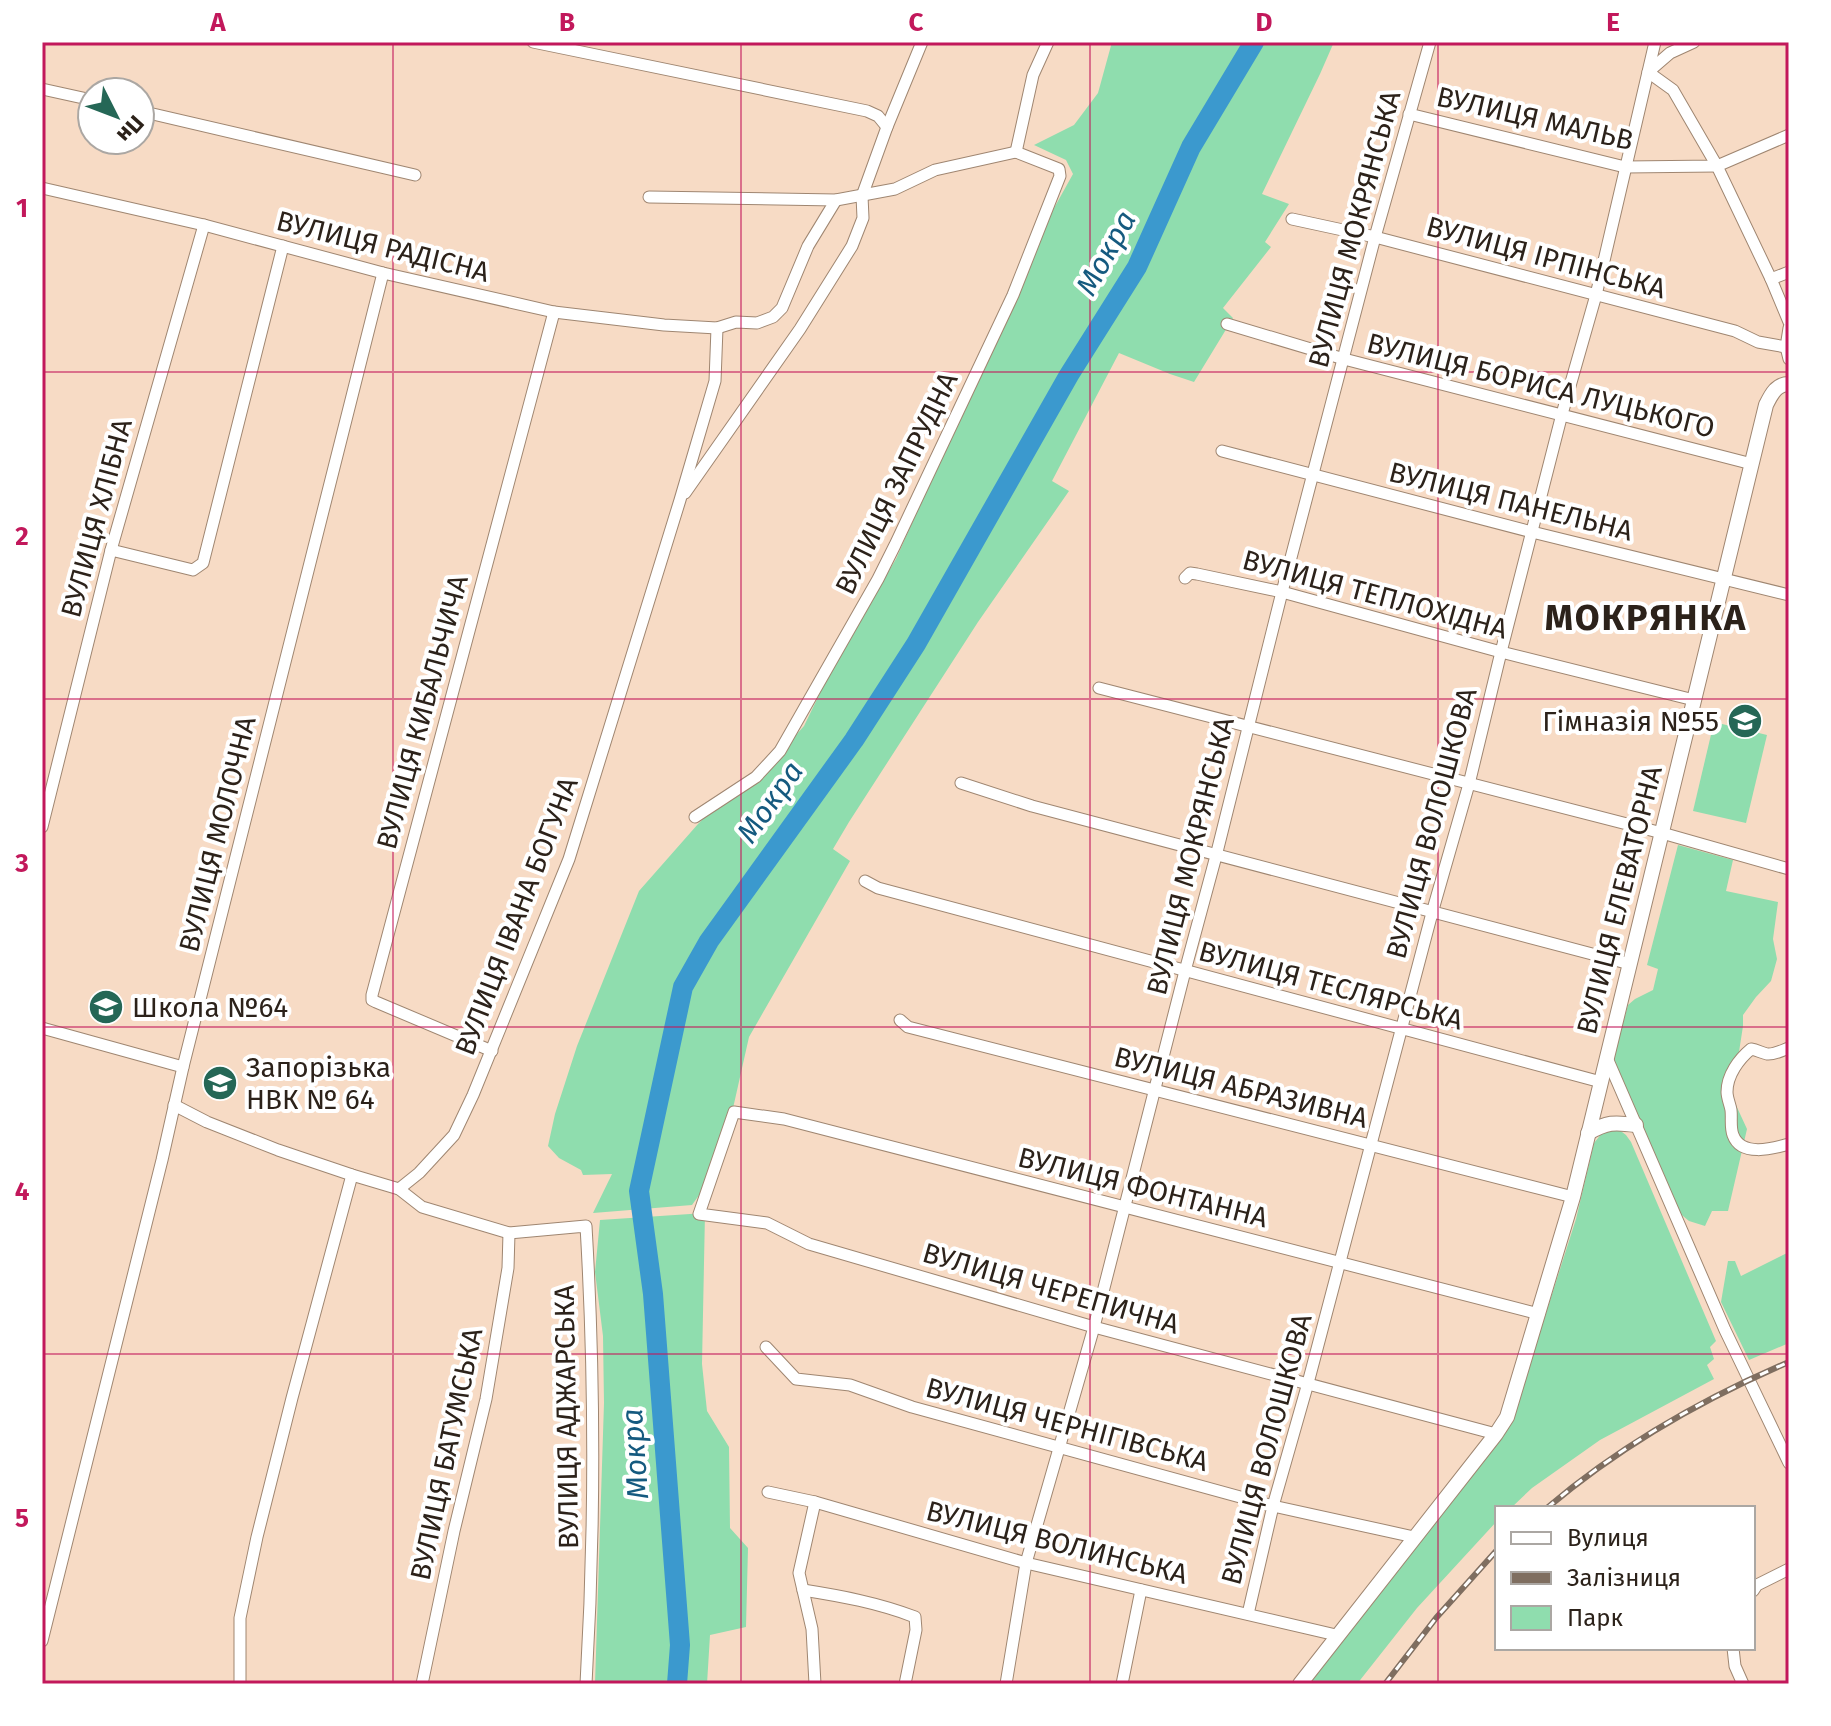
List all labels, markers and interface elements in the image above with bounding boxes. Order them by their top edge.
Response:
text: A [209,7,226,38]
text: B [559,7,575,38]
text: C [909,7,924,38]
text: D [1256,7,1273,38]
text: E [1606,7,1620,38]
north arrow [76,76,156,156]
street label: ВУЛИЦЯ МАЛЬВ [1433,80,1636,157]
street label: ВУЛИЦЯ МОКРЯНСЬКА [1302,87,1407,371]
text: Пн [111,110,150,148]
text: 1 [16,193,28,224]
street label: ВУЛИЦЯ РАДІСНА [273,204,493,289]
water label: Мокра [1068,204,1144,302]
street label: ВУЛИЦЯ ІРПІНСЬКА [1423,210,1669,305]
street label: ВУЛИЦЯ БОРИСА ЛУЦЬКОГО [1364,326,1718,445]
street label: ВУЛИЦЯ ЗАПРУДНА [828,367,965,600]
street label: ВУЛИЦЯ ХЛІБНА [54,415,139,621]
street label: ВУЛИЦЯ ПАНЕЛЬНА [1386,455,1636,548]
text: 2 [15,521,29,552]
street label: ВУЛИЦЯ ТЕПЛОХІДНА [1239,543,1511,646]
street label: ВУЛИЦЯ КИБАЛЬЧИЧА [370,571,475,853]
district label: МОКРЯНКА [1545,596,1747,640]
street label: ВУЛИЦЯ ВОЛОШКОВА [1379,684,1484,962]
school or university icon: Гімназія №55 [1726,702,1764,740]
place label: Гімназія №55 [1542,705,1719,738]
street label: ВУЛИЦЯ МОЛОЧНА [172,713,263,955]
street label: ВУЛИЦЯ МОКРЯНСЬКА [1140,714,1241,999]
water label: Мокра [729,754,811,850]
street label: ВУЛИЦЯ ЕЛЕВАТОРНА [1570,762,1669,1038]
street label: ВУЛИЦЯ ІВАНА БОГУНА [448,773,585,1060]
text: 3 [14,848,29,879]
street label: ВУЛИЦЯ ТЕСЛЯРСЬКА [1195,934,1467,1037]
school or university icon: Школа №64 [87,988,125,1026]
place label: Школа №64 [132,991,288,1024]
street label: ВУЛИЦЯ АБРАЗИВНА [1111,1040,1371,1135]
place label: Запорізька НВК № 64 [246,1051,391,1116]
school or university icon: Запорізька НВК № 64 [201,1064,239,1102]
street label: ВУЛИЦЯ ФОНТАННА [1015,1141,1271,1234]
text: 4 [15,1176,30,1207]
street label: ВУЛИЦЯ ЧЕРЕПИЧНА [919,1236,1183,1341]
street label: ВУЛИЦЯ АДЖАРСЬКА [548,1285,585,1549]
street label: ВУЛИЦЯ ВОЛОШКОВА [1214,1310,1319,1588]
street label: ВУЛИЦЯ БАТУМСЬКА [404,1325,489,1583]
street label: ВУЛИЦЯ ЧЕРНІГІВСЬКА [922,1371,1212,1478]
water label: Мокра [614,1407,656,1501]
street label: ВУЛИЦЯ ВОЛИНСЬКА [923,1494,1191,1591]
text: 5 [15,1503,29,1534]
legend [1495,1506,1755,1650]
text: Вулиця [1567,1524,1649,1552]
text: Залізниця [1567,1564,1681,1592]
text: Парк [1567,1604,1624,1632]

